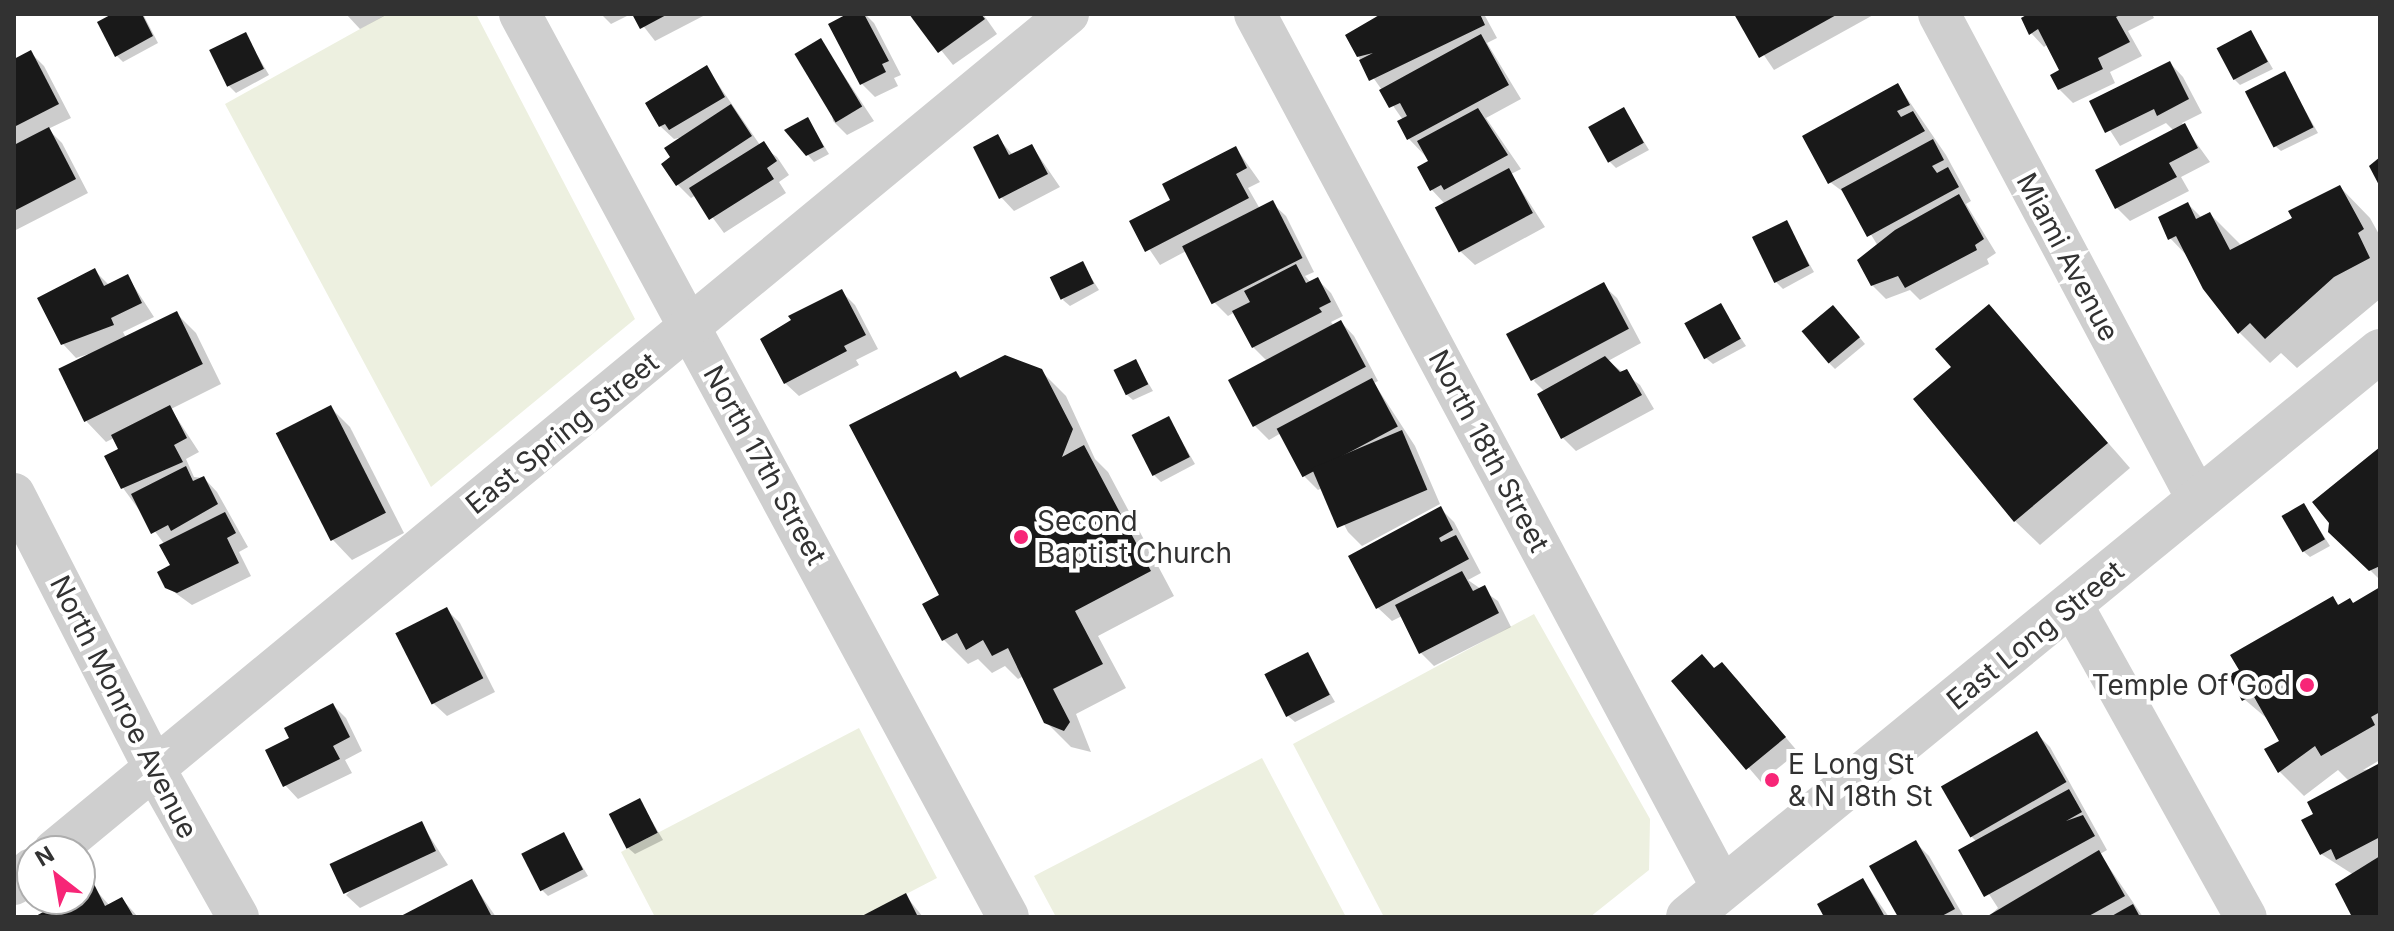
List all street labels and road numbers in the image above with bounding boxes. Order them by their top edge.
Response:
street label: Miami Avenue [2010,167,2126,347]
street label: North 18th Street [1422,344,1556,558]
street label: East Spring Street [459,345,665,521]
street label: North 17th Street [696,360,834,570]
street label: East Long Street [1940,553,2130,717]
street label: North Monroe Avenue [43,570,205,844]

